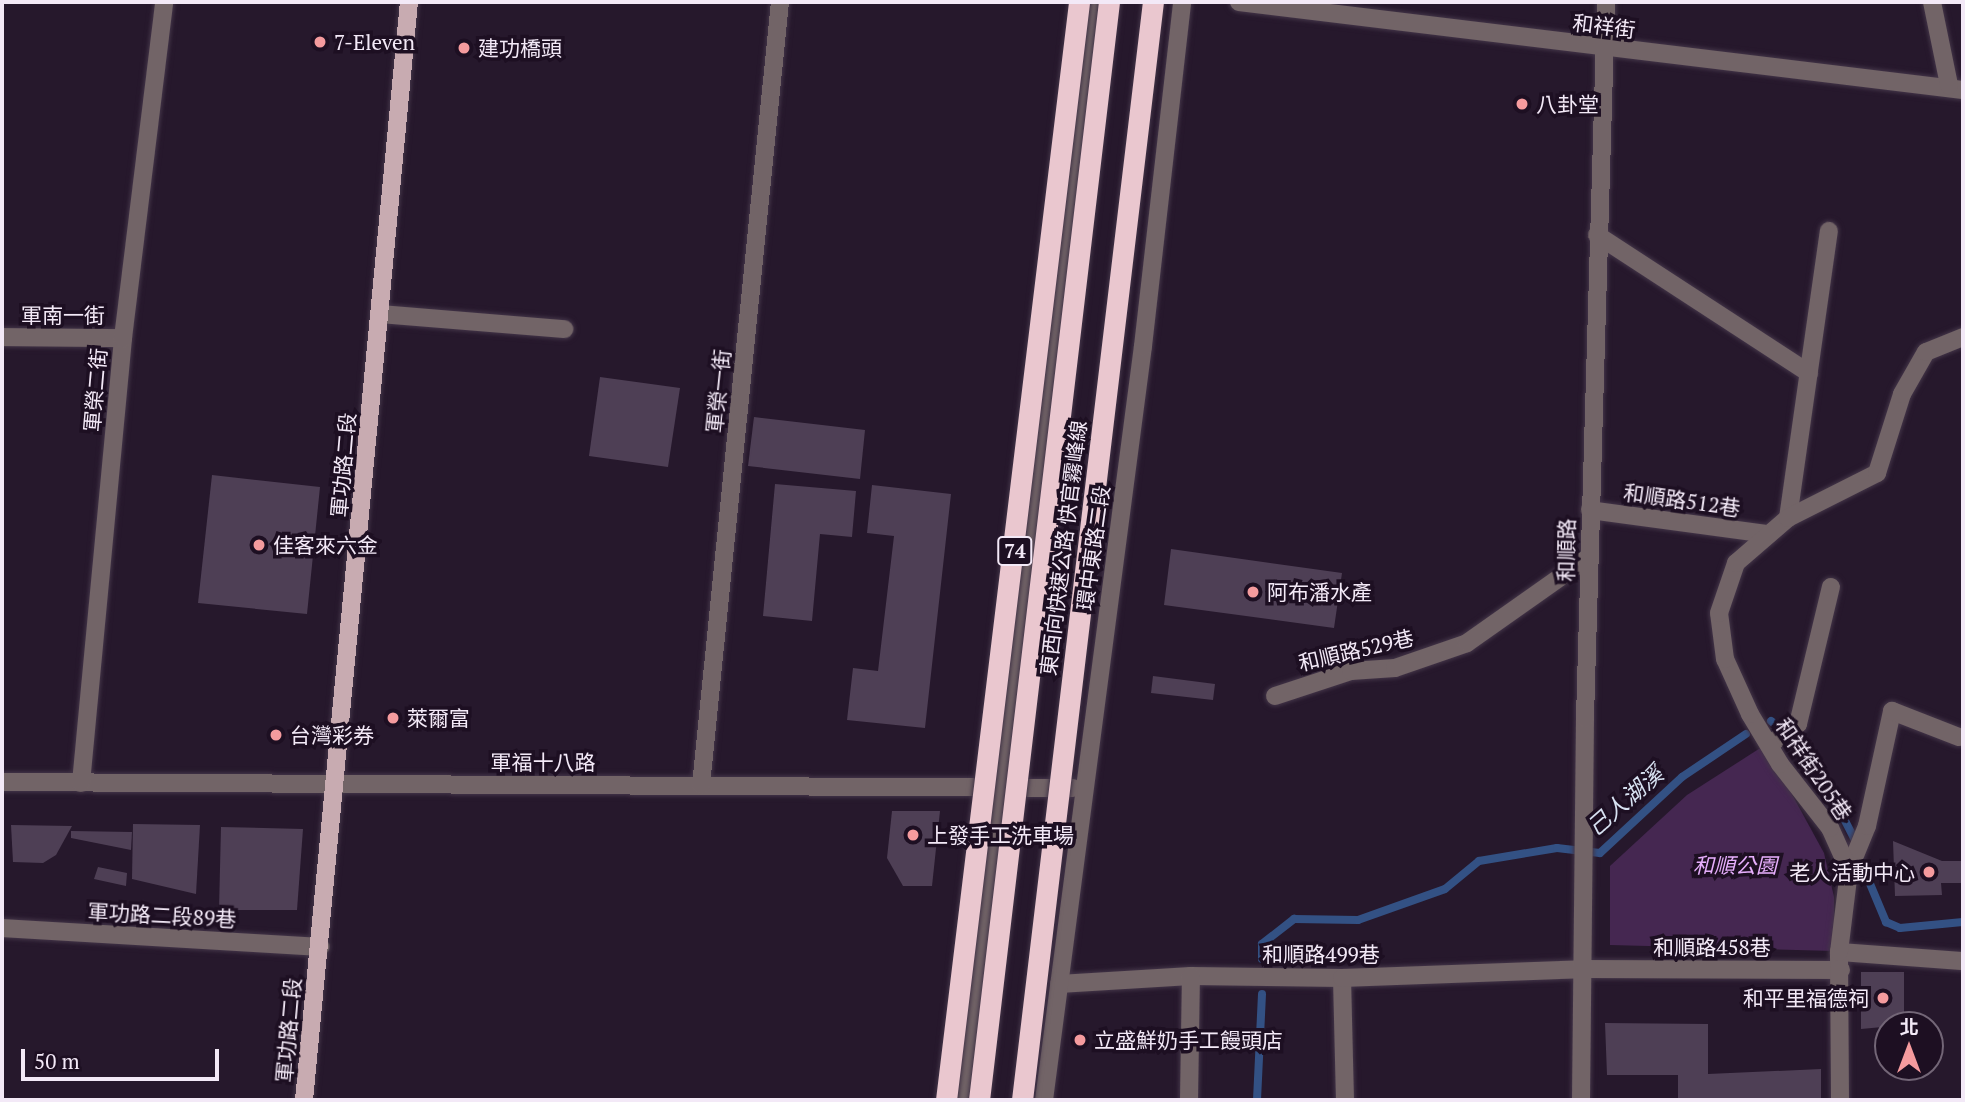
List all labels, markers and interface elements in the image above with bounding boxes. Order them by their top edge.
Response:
street label: 和祥街 [1571,10,1637,42]
place label: 7-Eleven [334,29,415,55]
marker: 7-Eleven [312,34,328,50]
place label: 建功橋頭 [478,35,562,61]
marker: 建功橋頭 [456,40,472,56]
place label: 八卦堂 [1536,91,1599,117]
marker: 八卦堂 [1514,96,1530,112]
street label: 軍南一街 [21,302,105,328]
street label: 軍榮二街 [79,347,111,433]
street label: 軍榮一街 [701,348,735,434]
street label: 軍功路二段 [326,412,360,518]
street label: 東西向快速公路 快官霧峰線 [1035,419,1091,677]
street label: 和順路512巷 [1622,479,1742,521]
street label: 環中東路二段 [1072,484,1114,612]
street label: 和順路 [1553,518,1579,582]
place label: 佳客來六金 [273,532,378,558]
road number: 74 [996,536,1034,566]
marker: 佳客來六金 [251,537,267,553]
place label: 阿布潘水產 [1267,579,1372,605]
marker: 阿布潘水產 [1245,584,1261,600]
street label: 和順路529巷 [1296,624,1416,676]
place label: 萊爾富 [407,705,470,731]
marker: 萊爾富 [385,710,401,726]
street label: 和祥街205巷 [1771,713,1857,825]
place label: 台灣彩券 [290,722,374,748]
marker: 台灣彩券 [268,727,284,743]
street label: 軍福十八路 [491,749,595,775]
water label: 己人湖溪 [1581,760,1669,842]
place label: 上發手工洗車場 [927,822,1074,848]
marker: 上發手工洗車場 [905,827,921,843]
park label: 和順公園 [1693,852,1777,878]
place label: 老人活動中心 [1789,859,1915,885]
marker: 老人活動中心 [1921,864,1937,880]
street label: 軍功路二段89巷 [87,899,237,931]
street label: 和順路458巷 [1653,934,1771,960]
street label: 和順路499巷 [1262,941,1380,967]
street label: 軍功路二段 [271,977,305,1083]
place label: 和平里福德祠 [1743,985,1869,1011]
marker: 和平里福德祠 [1875,990,1891,1006]
north arrow [1874,1011,1944,1081]
text: 北 [1899,1014,1919,1039]
place label: 立盛鮮奶手工饅頭店 [1094,1027,1283,1053]
marker: 立盛鮮奶手工饅頭店 [1072,1032,1088,1048]
scale bar [24,1036,222,1080]
text: 50 m [34,1047,80,1075]

